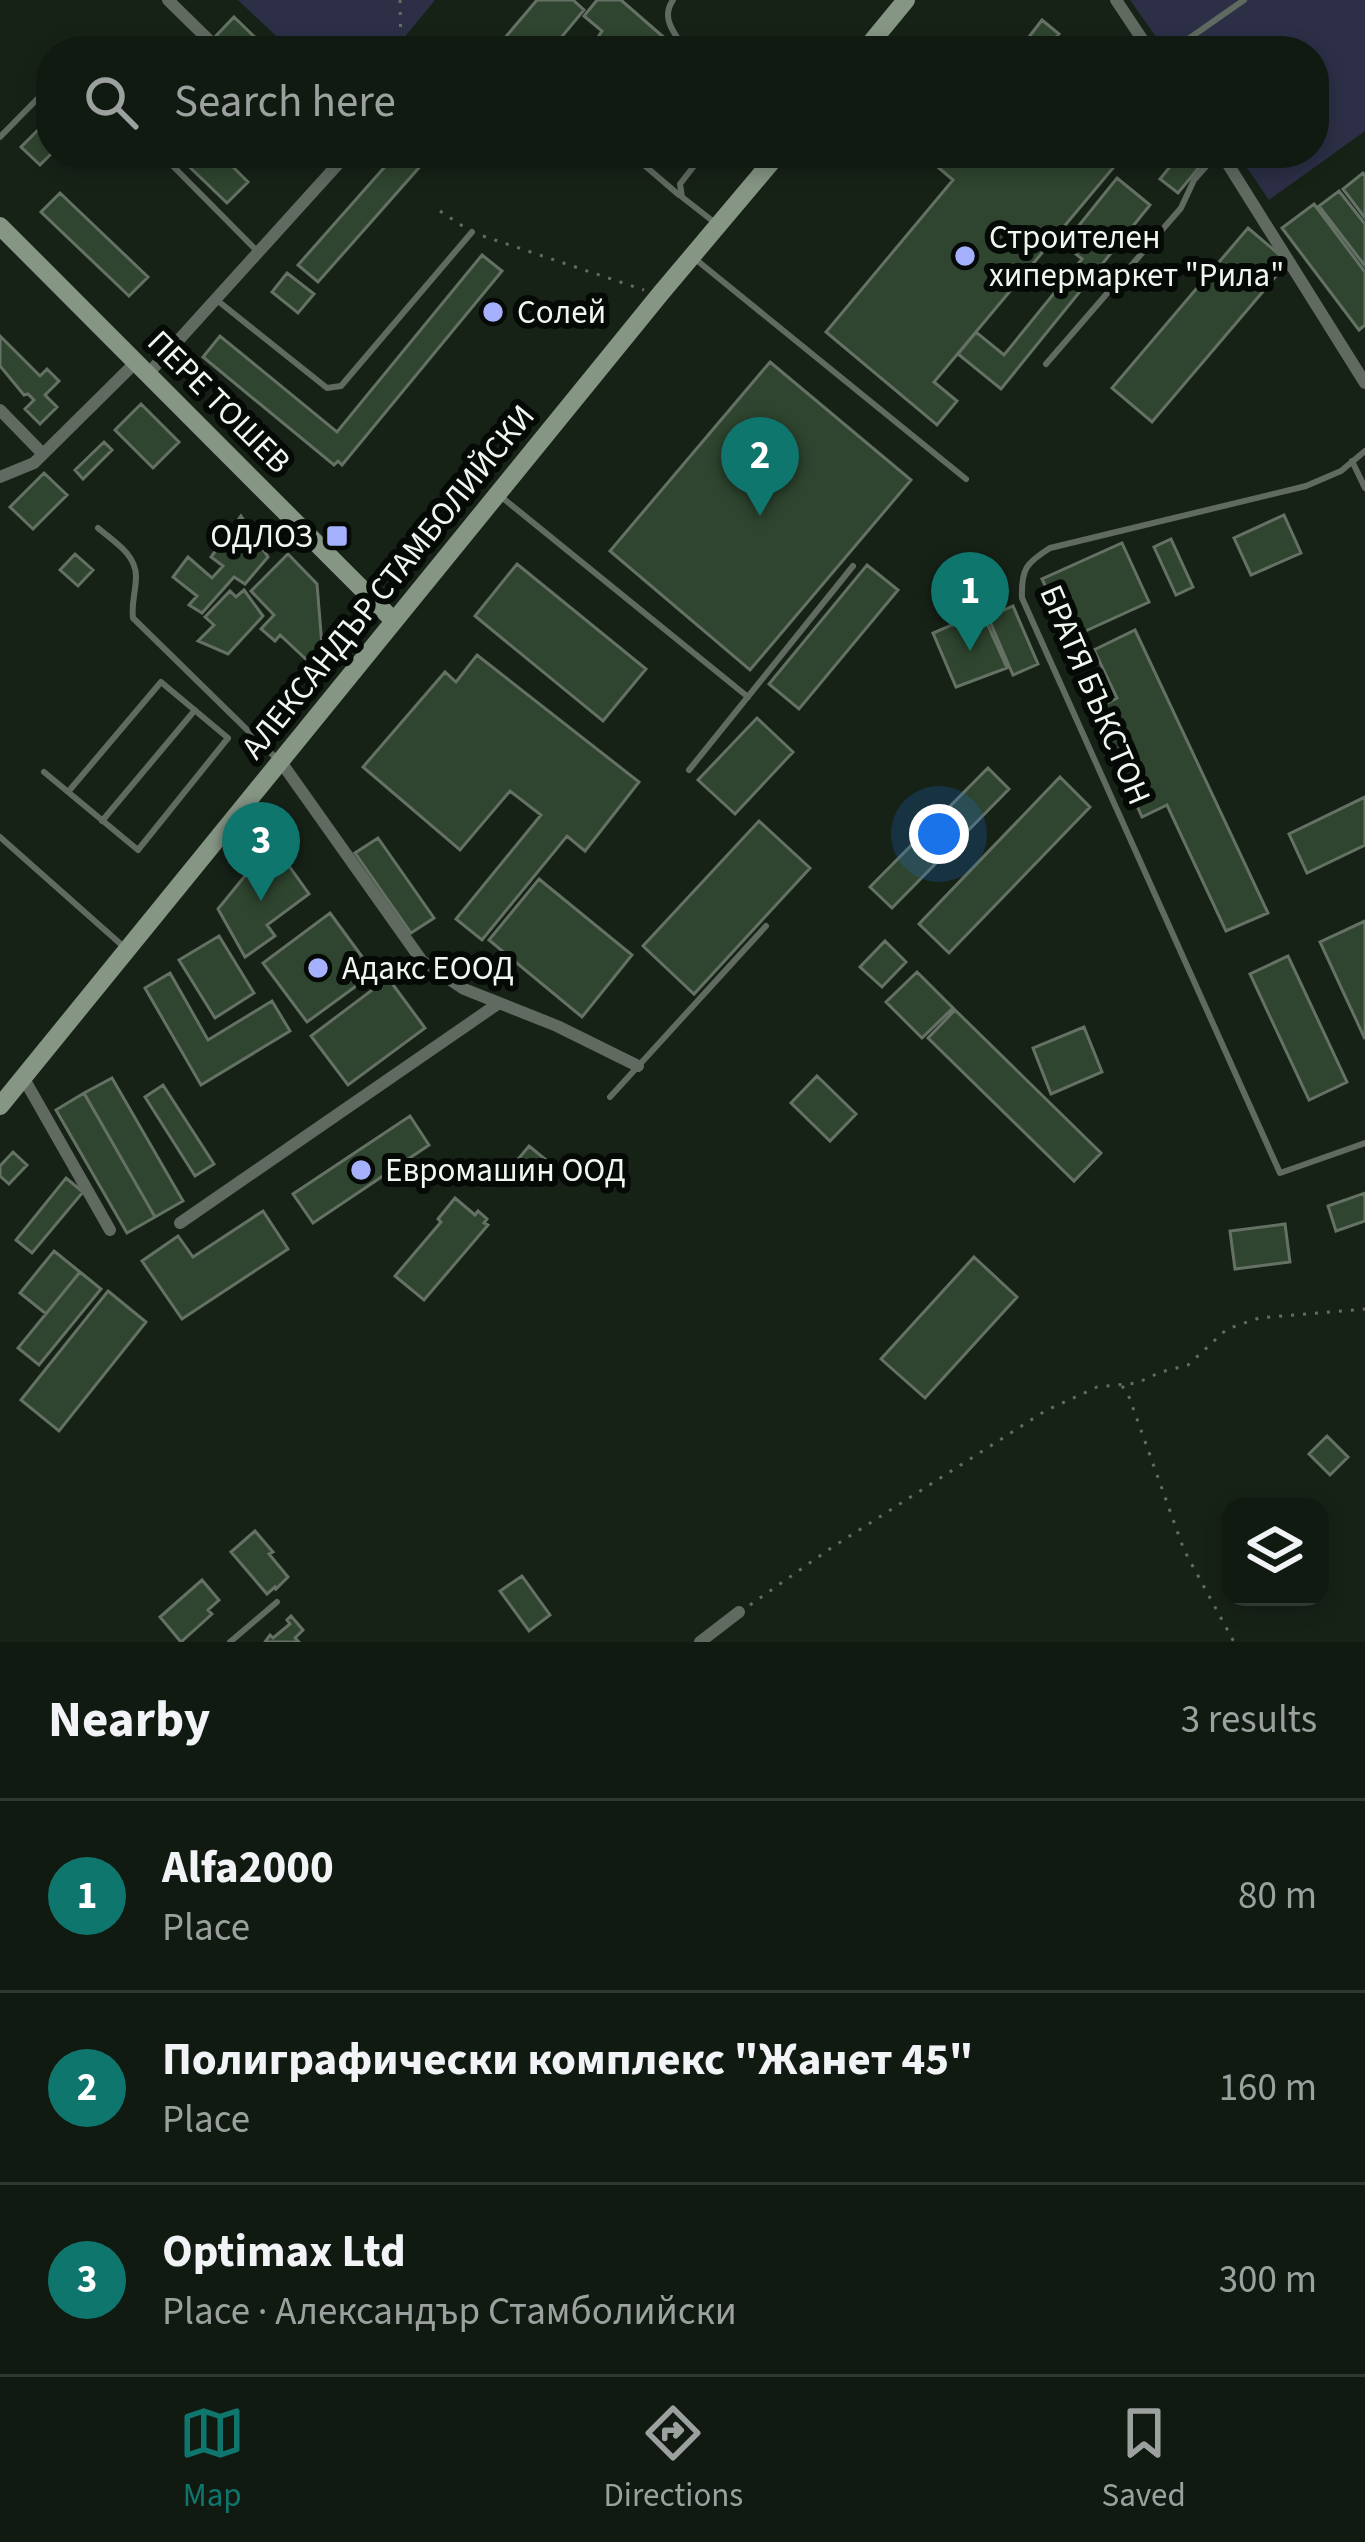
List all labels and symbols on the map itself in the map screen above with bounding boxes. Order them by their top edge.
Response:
place label: Строителен хипермаркет "Рила" [989,214,1284,299]
marker: Строителен хипермаркет "Рила" [952,243,978,269]
place label: Солей [517,289,606,336]
marker: Солей [480,299,506,325]
street label: ПЕРЕ ТОШЕВ [137,320,301,484]
street label: АЛЕКСАНДЪР СТАМБОЛИЙСКИ [230,395,546,769]
pin: 2 [721,417,799,516]
place label: ОДЛОЗ [210,513,313,560]
marker: ОДЛОЗ [324,523,350,549]
pin: 1 [931,552,1009,651]
street label: БРАТЯ БЪКСТОН [1028,578,1162,812]
pin: 3 [222,802,300,901]
your location [909,804,969,864]
place label: Адакс ЕООД [342,945,514,992]
marker: Адакс ЕООД [305,955,331,981]
place label: Евромашин ООД [385,1147,626,1194]
marker: Евромашин ООД [348,1157,374,1183]

